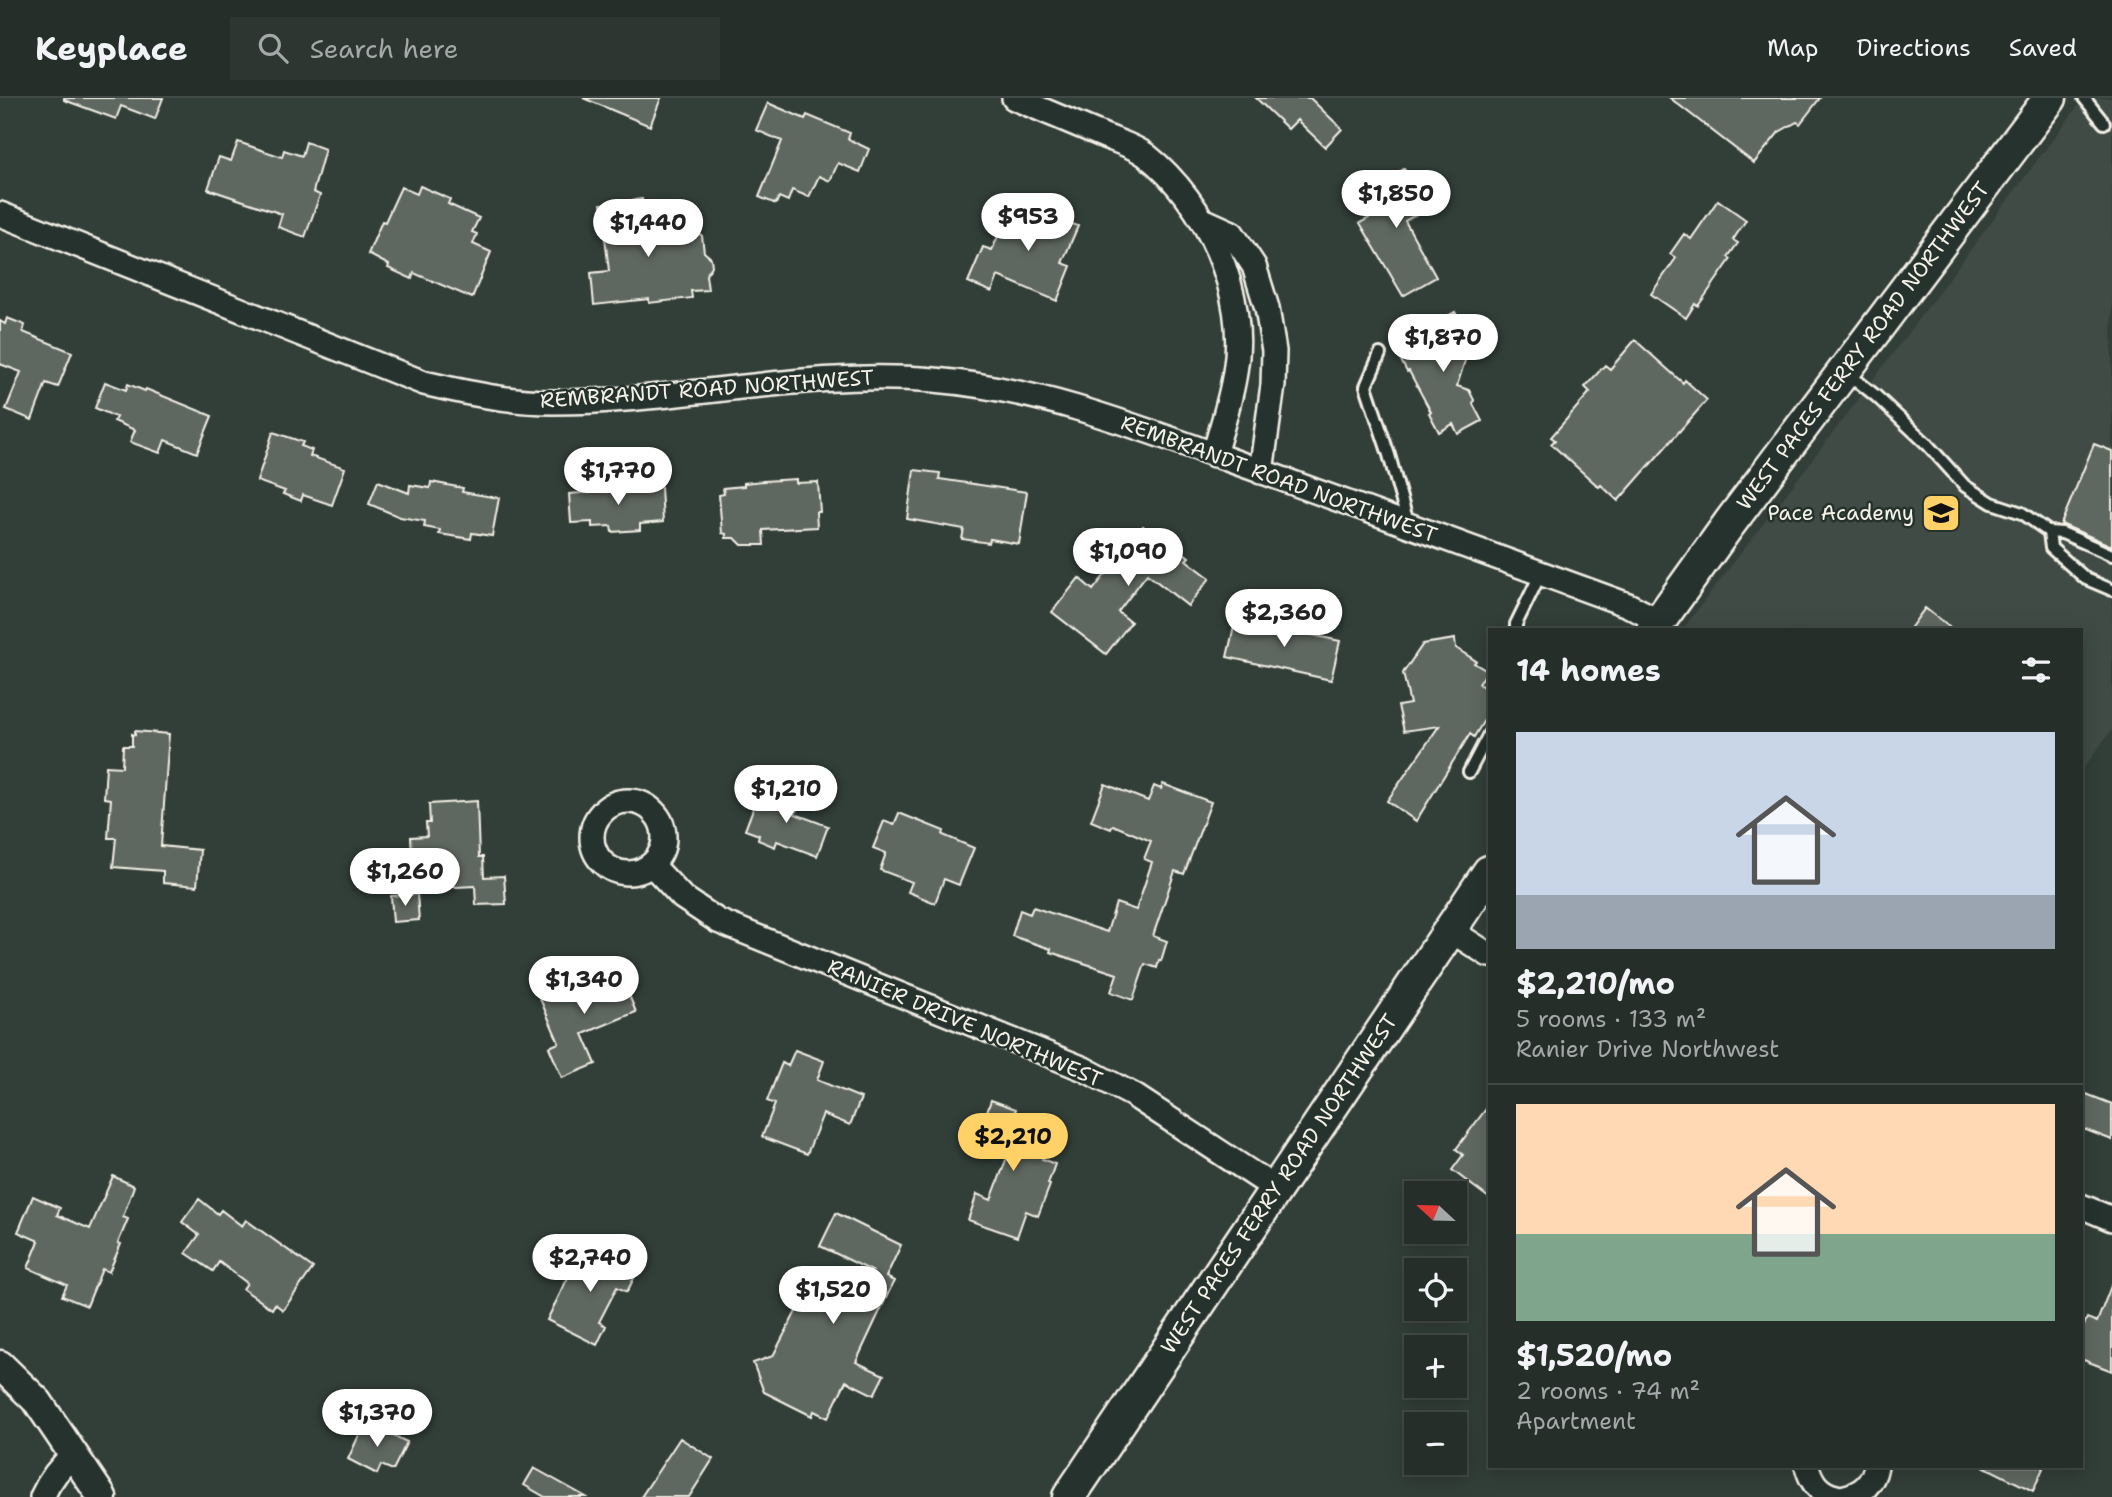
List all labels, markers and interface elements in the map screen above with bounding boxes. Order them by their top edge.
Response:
search box [230,17,720,80]
text: Keyplace [35,26,188,71]
icon: search [254,29,292,67]
text: Search here [310,31,458,66]
text: Map [1767,32,1818,64]
text: Directions [1856,32,1971,64]
text: Saved [2009,32,2077,64]
pin: $1,850 [1339,170,1453,230]
street label: WEST PACES FERRY ROAD NORTHWEST [1730,176,1996,516]
text: $1,850 [1358,178,1434,208]
pin: $953 [987,194,1069,253]
pin: $1,440 [591,200,705,259]
text: $953 [997,201,1059,231]
text: $1,440 [609,207,687,237]
pin: $1,870 [1386,314,1500,374]
text: $1,870 [1404,322,1482,352]
street label: REMBRANDT ROAD NORTHWEST [539,363,875,415]
street label: REMBRANDT ROAD NORTHWEST [1117,409,1441,549]
pin: $1,770 [561,448,675,507]
text: $1,770 [580,455,656,485]
school or university icon: Pace Academy [1920,492,1962,534]
place label: Pace Academy [1767,499,1914,527]
pin: $1,090 [1071,528,1185,588]
text: $1,090 [1089,536,1167,566]
pin: $2,360 [1227,589,1341,649]
text: $2,360 [1241,597,1327,627]
text: 14 homes [1516,650,1661,691]
icon: filters [2017,651,2055,689]
pin: $1,210 [729,766,843,825]
text: $1,210 [750,773,822,803]
icon: home [1723,777,1849,903]
pin: $1,260 [348,848,462,908]
text: $1,260 [366,856,444,886]
street label: RANIER DRIVE NORTHWEST [823,952,1107,1094]
pin: $1,340 [527,956,641,1016]
text: $2,210/mo [1516,963,1675,1004]
text: $1,340 [545,964,623,994]
text: 5 rooms · 133 m² [1516,1004,1706,1034]
street label: WEST PACES FERRY ROAD NORTHWEST [1154,1008,1404,1359]
text: Ranier Drive Northwest [1516,1034,1779,1064]
pin: $2,210 [956,1114,1070,1173]
text: $2,210 [974,1121,1052,1151]
icon: home [1723,1149,1849,1275]
north arrow [1404,1181,1466,1244]
map controls [1404,1181,1467,1475]
pin: $2,740 [533,1234,647,1294]
text: $2,740 [548,1242,632,1272]
button: locate [1404,1258,1467,1321]
pin: $1,520 [776,1266,890,1326]
text: $1,520 [795,1274,871,1304]
button: + [1404,1335,1467,1398]
text: $1,520/mo [1516,1335,1672,1376]
text: 2 rooms · 74 m² [1516,1376,1700,1406]
pin: $1,370 [320,1390,434,1449]
text: $1,370 [338,1397,416,1427]
text: Apartment [1516,1406,1636,1436]
button: − [1404,1412,1467,1475]

